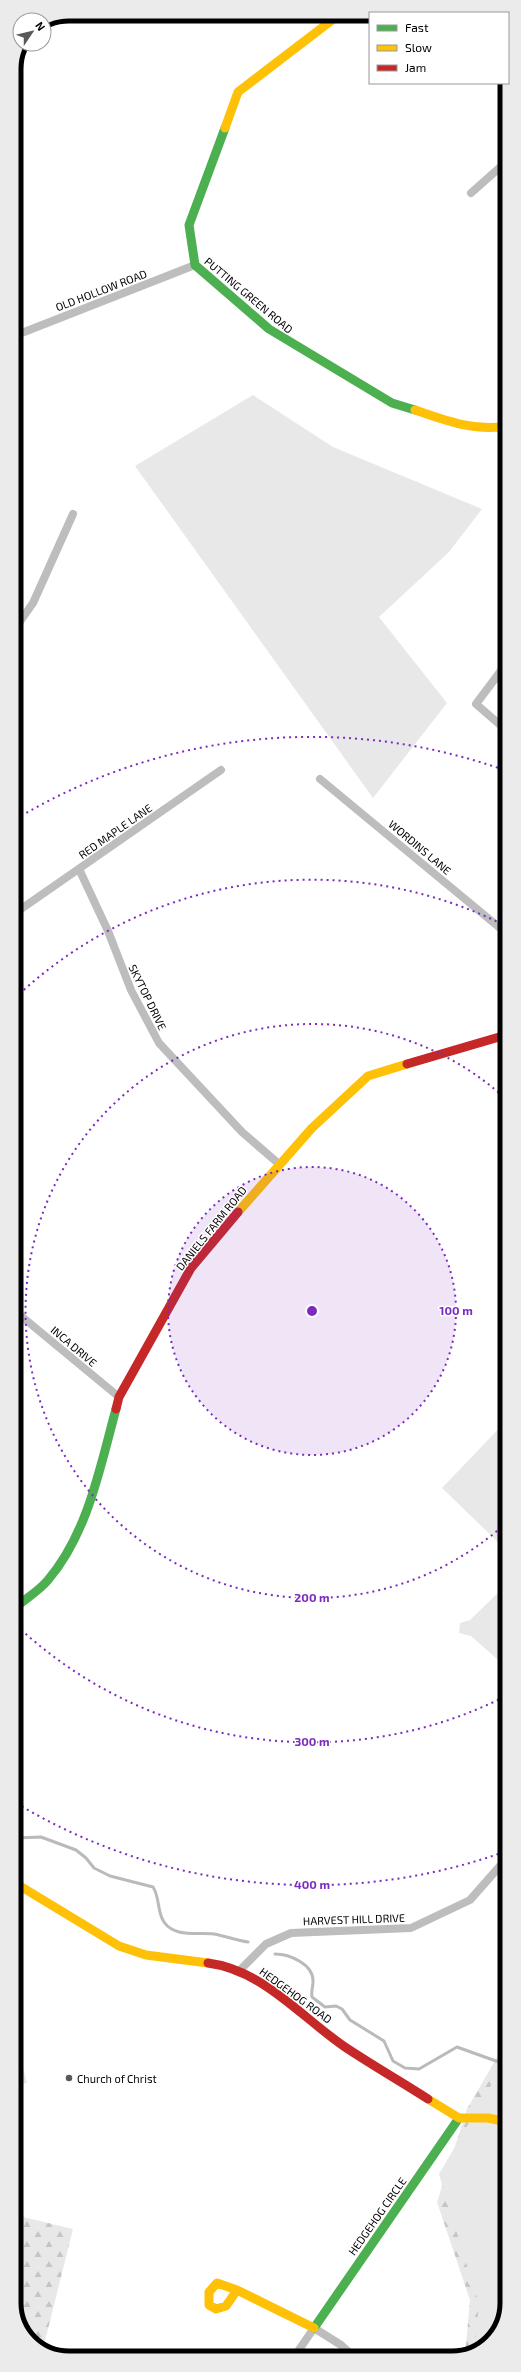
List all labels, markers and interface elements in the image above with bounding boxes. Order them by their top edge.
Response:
north arrow [12,12,52,52]
legend [369,12,509,84]
text: N [33,19,48,33]
text: Fast [405,20,429,34]
text: Slow [405,40,432,54]
text: Jam [405,60,426,74]
street label: PUTTING GREEN ROAD [202,254,296,336]
street label: OLD HOLLOW ROAD [53,267,149,313]
street label: RED MAPLE LANE [76,801,154,861]
street label: WORDINS LANE [386,817,454,877]
street label: SKYTOP DRIVE [127,962,169,1032]
street label: DANIELS FARM ROAD [173,1183,249,1273]
text: 100 m [439,1303,473,1317]
centre of rings [305,1304,319,1318]
street label: INCA DRIVE [48,1323,100,1369]
text: 200 m [294,1590,330,1604]
text: 300 m [294,1734,330,1748]
text: 400 m [294,1877,330,1891]
street label: HARVEST HILL DRIVE [303,1911,405,1927]
street label: HEDGEHOG ROAD [257,1964,335,2026]
place label: Church of Christ [77,2072,157,2085]
marker: Church of Christ [64,2073,74,2083]
street label: HEDGEHOG CIRCLE [345,2175,409,2257]

